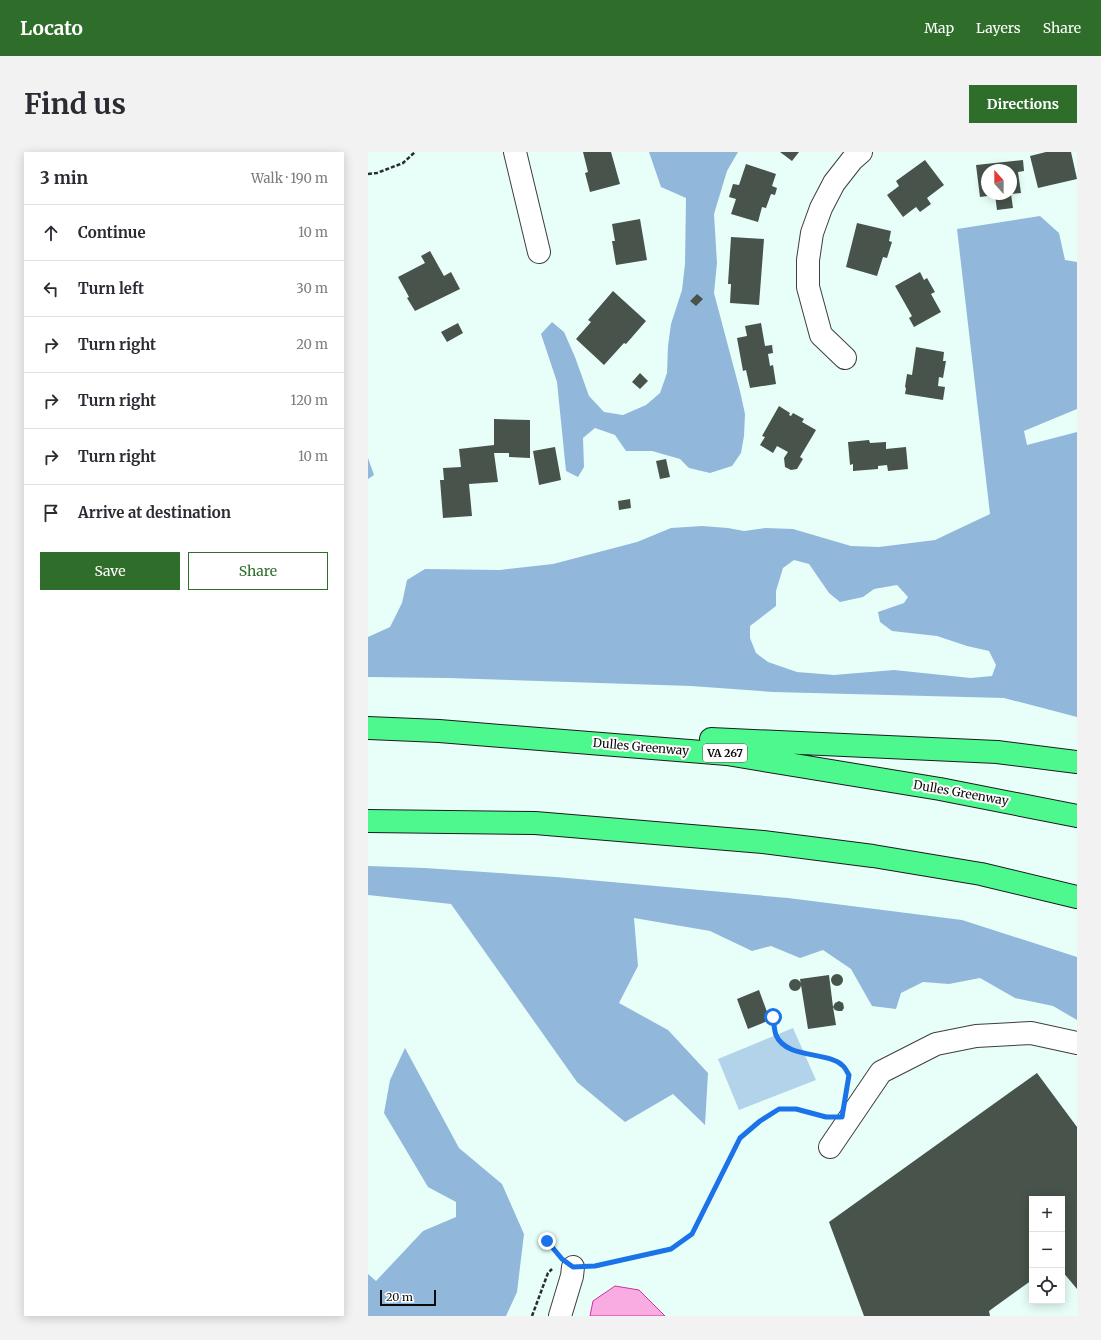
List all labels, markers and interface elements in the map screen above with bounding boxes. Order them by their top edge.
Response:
text: Locato [20,16,83,40]
text: Map [924,19,954,37]
text: Layers [976,19,1021,37]
text: Share [1043,19,1081,37]
button: Directions [969,85,1077,123]
text: Find us [24,86,126,122]
north arrow [981,164,1017,200]
text: 3 min [40,167,88,189]
text: Walk · 190 m [251,170,328,187]
icon: ahead [40,222,62,244]
text: Continue [78,223,146,242]
text: 10 m [298,224,328,241]
icon: left [40,278,62,300]
text: Turn left [78,279,144,298]
text: 30 m [296,280,328,297]
icon: right [40,334,62,356]
text: Turn right [78,335,156,354]
text: 20 m [296,336,328,353]
icon: right [40,390,62,412]
text: Turn right [78,391,156,410]
text: 120 m [290,392,328,409]
icon: right [40,446,62,468]
text: Turn right [78,447,156,466]
text: 10 m [298,448,328,465]
icon: arrive [40,502,62,524]
text: Arrive at destination [78,503,231,522]
button: Save [40,552,180,590]
button: Share [188,552,328,590]
street label: Dulles Greenway [592,735,690,758]
road number: VA 267 [703,744,747,762]
street label: Dulles Greenway [912,777,1010,808]
route start [764,1008,782,1026]
map controls [1029,1196,1065,1304]
button: + [1029,1196,1065,1232]
route end [538,1232,556,1250]
button: − [1029,1232,1065,1268]
button: locate [1029,1268,1065,1304]
scale bar [380,1288,436,1307]
text: 20 m [386,1290,413,1304]

